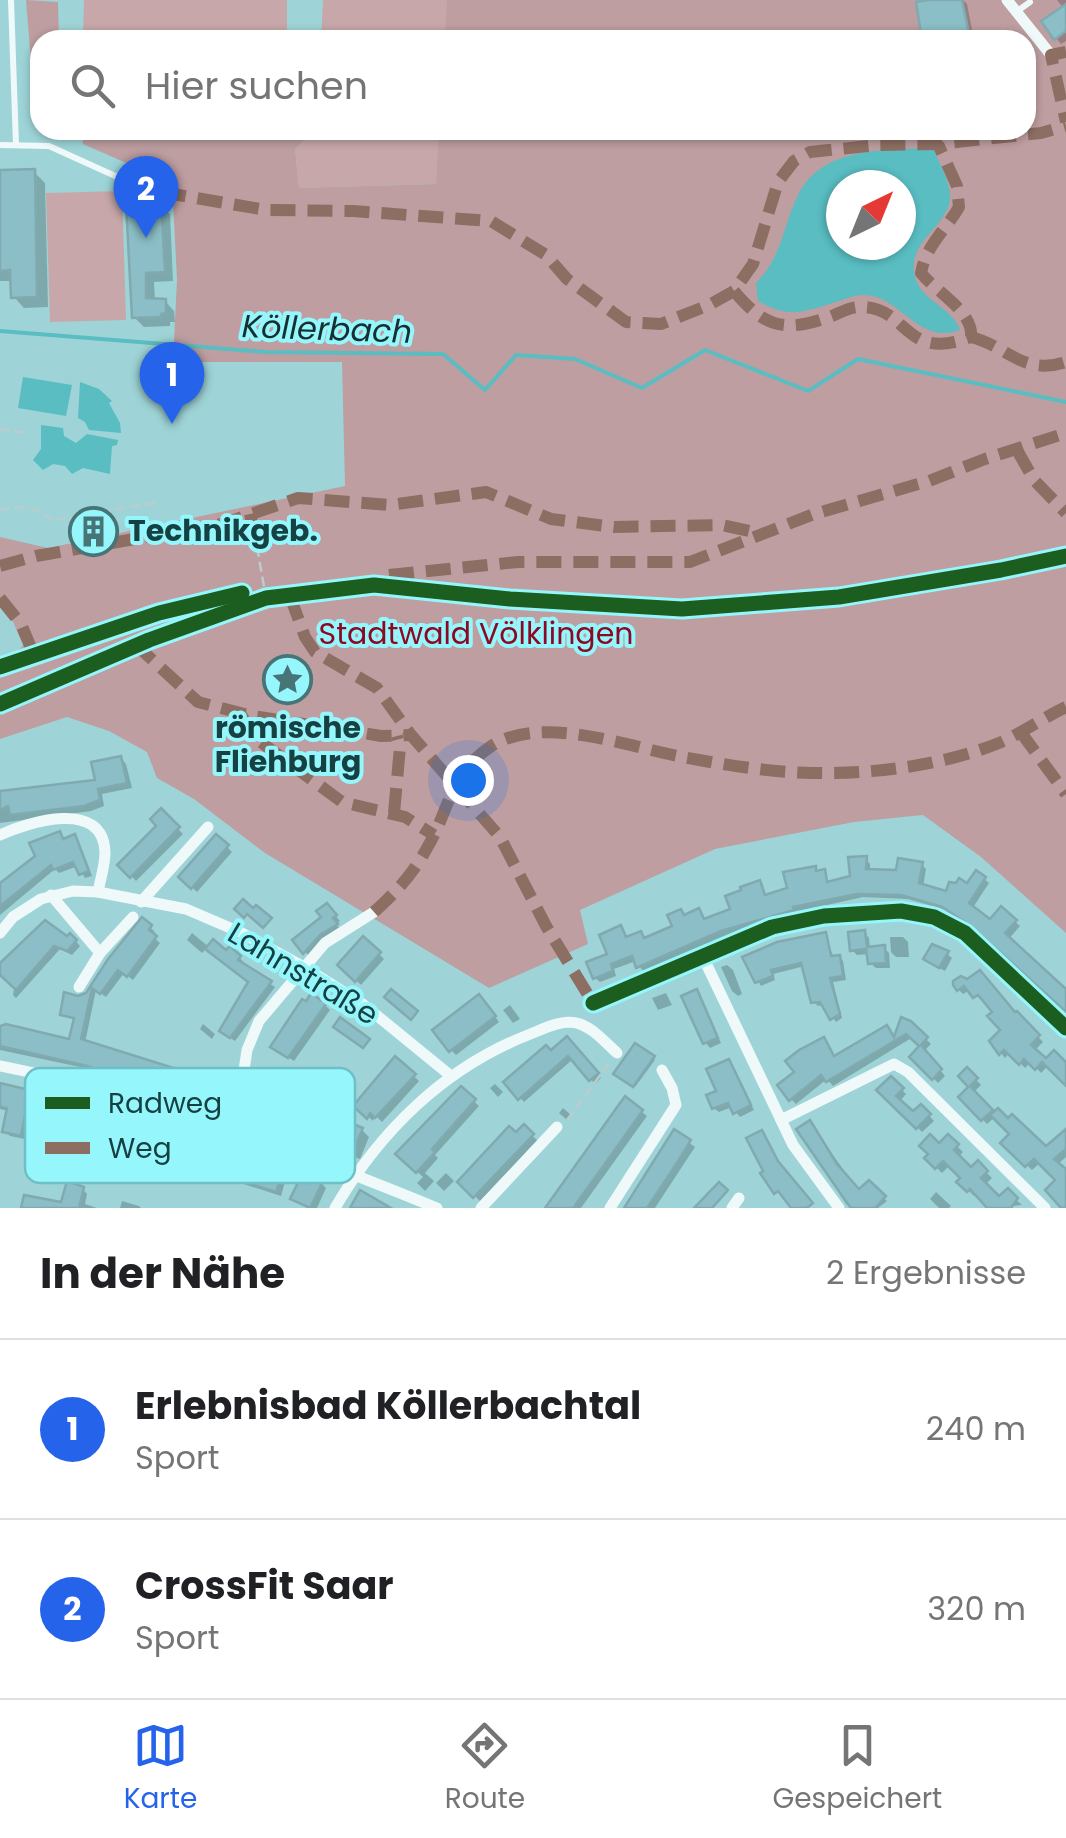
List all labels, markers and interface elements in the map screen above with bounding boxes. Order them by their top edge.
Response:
search box [30,30,1036,140]
icon: search [65,58,120,113]
text: Hier suchen [145,59,368,112]
pin: 2 [114,156,178,238]
north arrow [826,170,916,260]
water label: Köllerbach [241,303,413,354]
pin: 1 [140,342,204,424]
building icon: Technikgeb. [67,505,119,557]
place label: Technikgeb. [128,509,318,552]
park label: Stadtwald Völklingen [319,612,633,655]
place icon: römische Fliehburg [262,653,314,705]
place label: römische Fliehburg [215,706,361,783]
your location [443,755,494,806]
street label: Lahnstraße [220,912,387,1035]
legend [25,1068,355,1183]
text: Radweg [108,1084,222,1123]
text: Weg [108,1129,172,1168]
text: In der Nähe [40,1244,285,1303]
text: 2 Ergebnisse [826,1250,1026,1295]
text: Erlebnisbad Köllerbachtal [135,1379,641,1432]
text: 1 [66,1406,79,1451]
text: 240 m [926,1406,1026,1451]
text: Sport [135,1435,219,1480]
text: CrossFit Saar [135,1559,394,1612]
text: 2 [63,1586,82,1631]
text: 320 m [927,1586,1026,1631]
text: Sport [135,1615,219,1660]
tab: Karte [124,1718,197,1820]
tab: Route [445,1718,525,1820]
tab: Gespeichert [772,1718,942,1820]

